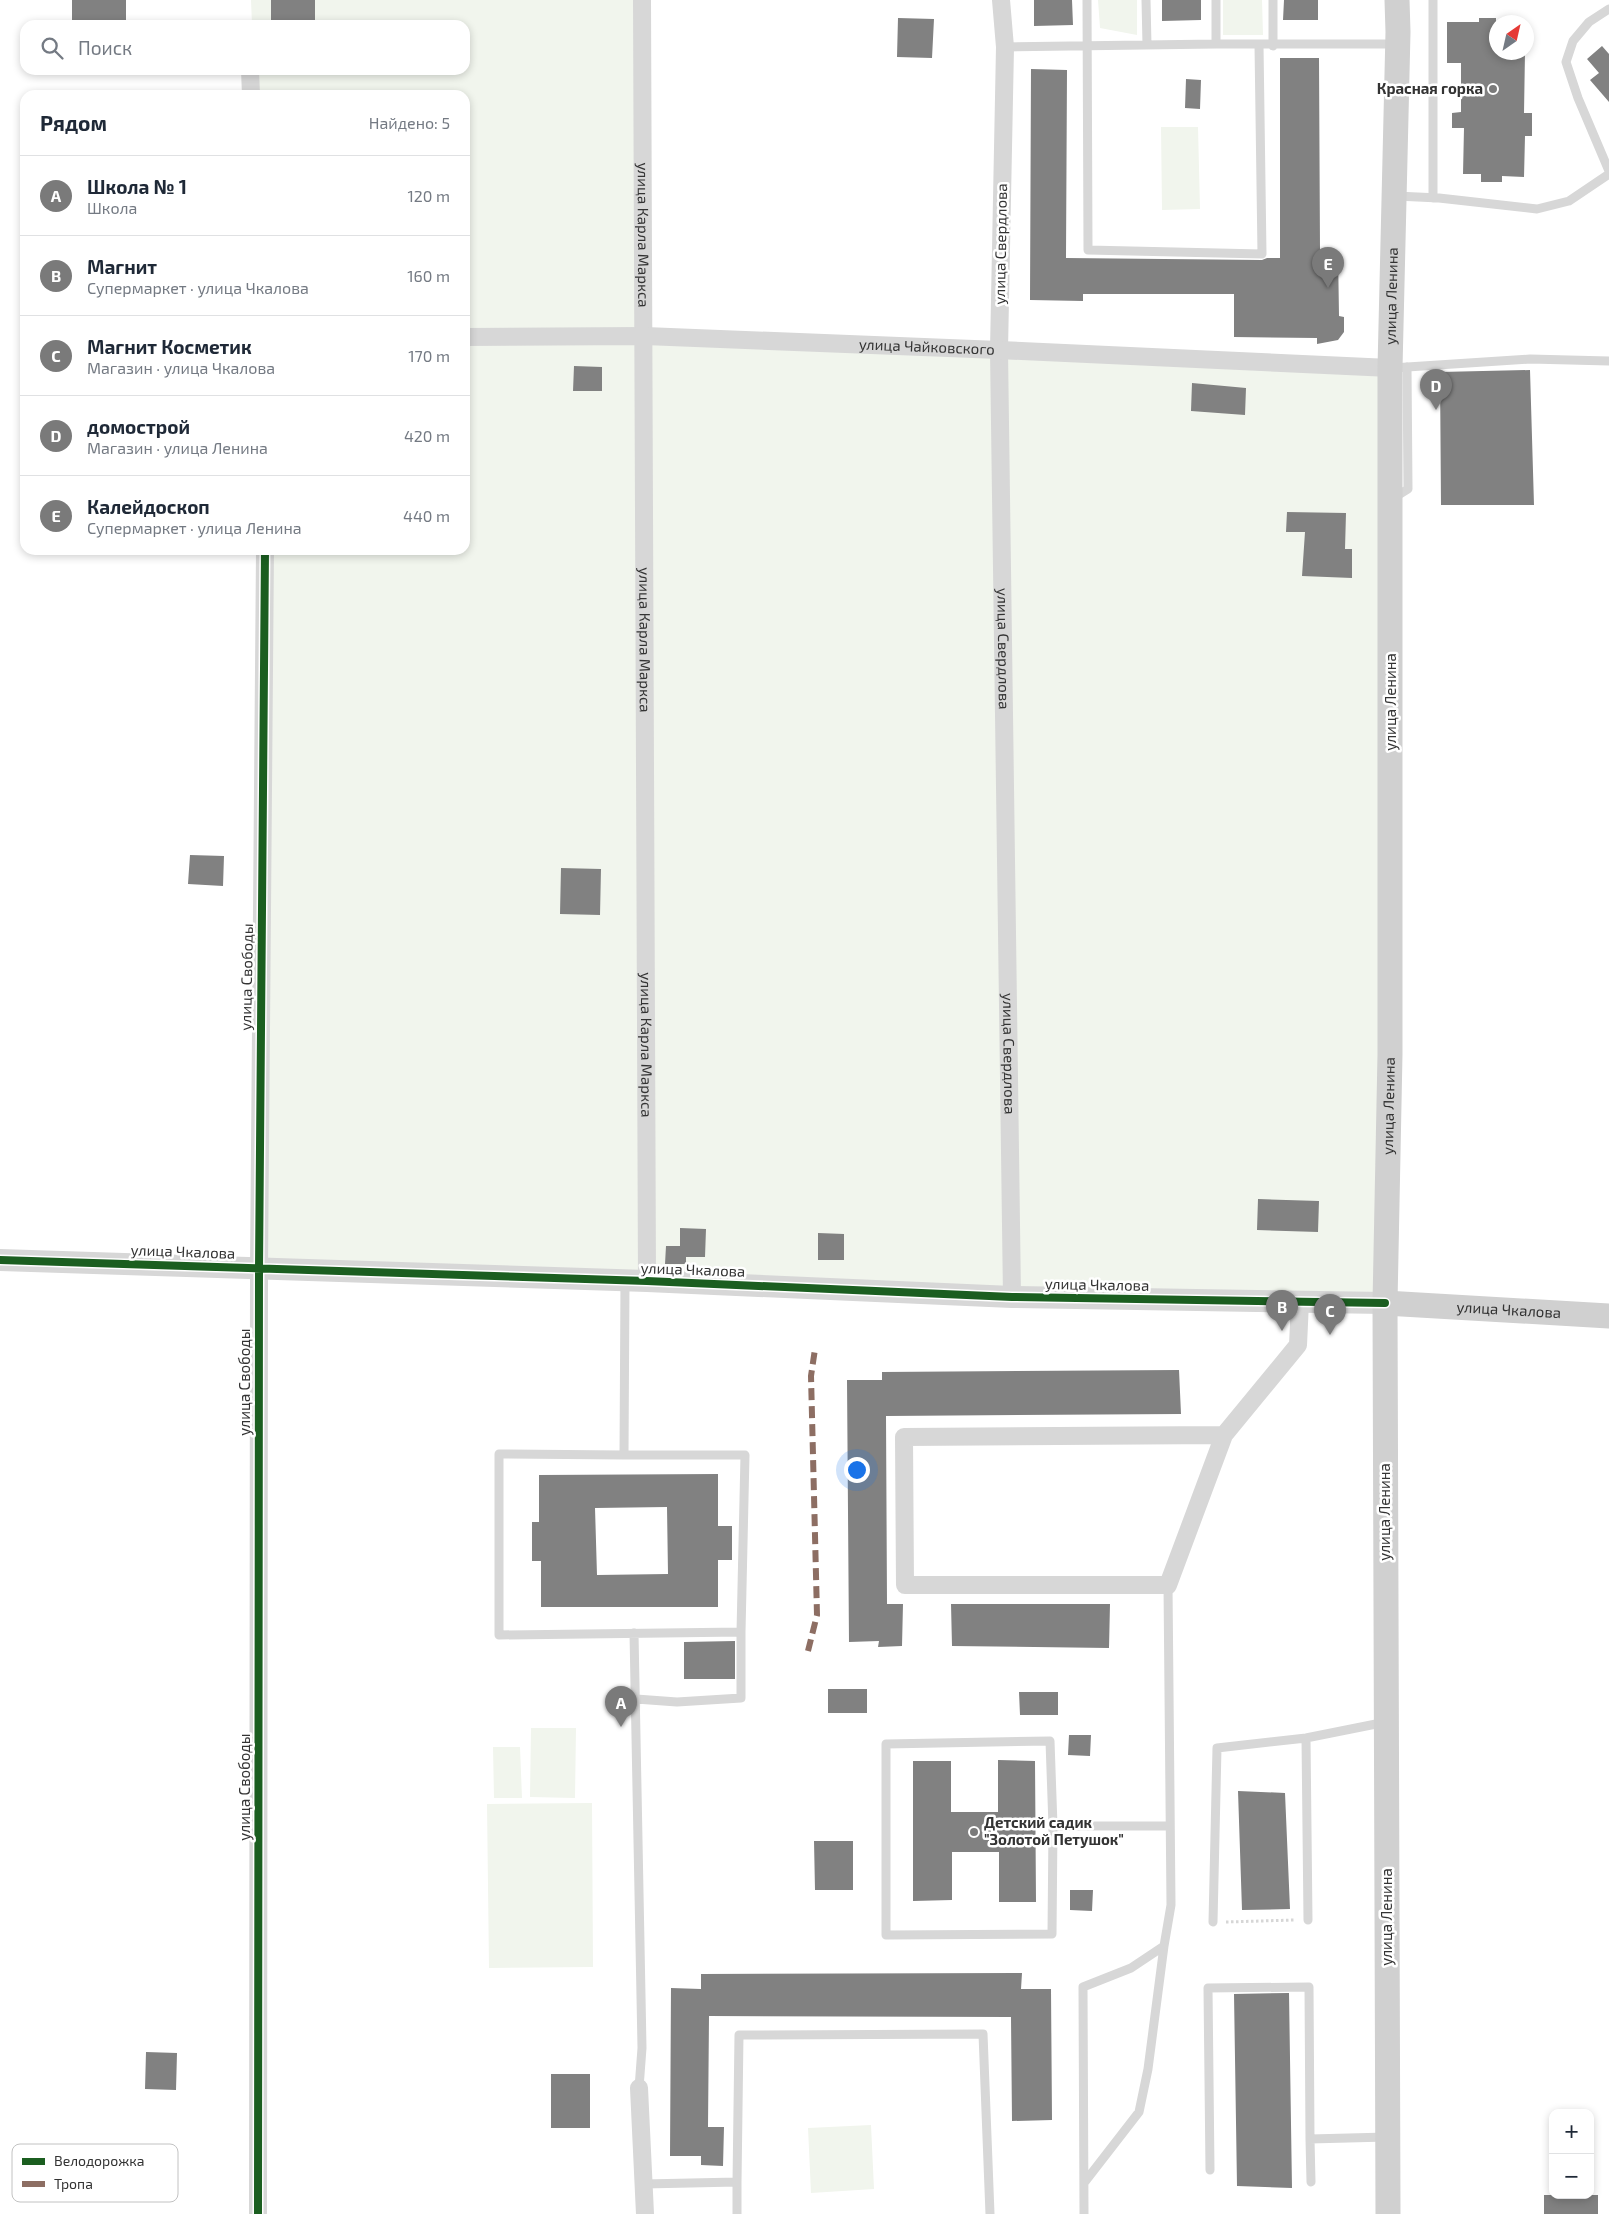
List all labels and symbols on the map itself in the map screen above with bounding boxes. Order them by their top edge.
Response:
north arrow [1489,15,1534,60]
place label: Красная горка [1377,79,1483,97]
marker: Красная горка [1487,83,1499,95]
street label: улица Карла Маркса [634,162,653,308]
street label: улица Свердлова [990,183,1011,305]
pin: E [1312,247,1344,288]
street label: улица Ленина [1381,247,1401,345]
street label: улица Чайковского [858,334,995,358]
pin: D [1420,369,1452,410]
street label: улица Карла Маркса [635,567,655,713]
street label: улица Свердлова [993,588,1014,710]
street label: улица Ленина [1381,653,1400,751]
street label: улица Свободы [236,923,257,1031]
street label: улица Карла Маркса [637,972,656,1118]
street label: улица Свердлова [999,993,1019,1115]
street label: улица Ленина [1378,1057,1398,1155]
street label: улица Чкалова [130,1240,236,1263]
street label: улица Чкалова [640,1258,746,1281]
street label: улица Чкалова [1045,1274,1149,1295]
pin: B [1266,1290,1298,1331]
pin: C [1314,1294,1346,1335]
street label: улица Чкалова [1456,1297,1562,1321]
street label: улица Свободы [235,1328,254,1436]
your location [844,1457,870,1483]
street label: улица Ленина [1375,1463,1394,1561]
pin: A [605,1686,637,1727]
street label: улица Свободы [235,1733,254,1841]
place label: Детский садик "Золотой Петушок" [984,1813,1124,1848]
marker: Детский садик "Золотой Петушок" [968,1826,980,1838]
street label: улица Ленина [1377,1868,1396,1966]
legend [12,2144,178,2202]
text: Велодорожка [54,2152,144,2169]
text: Тропа [54,2175,93,2192]

